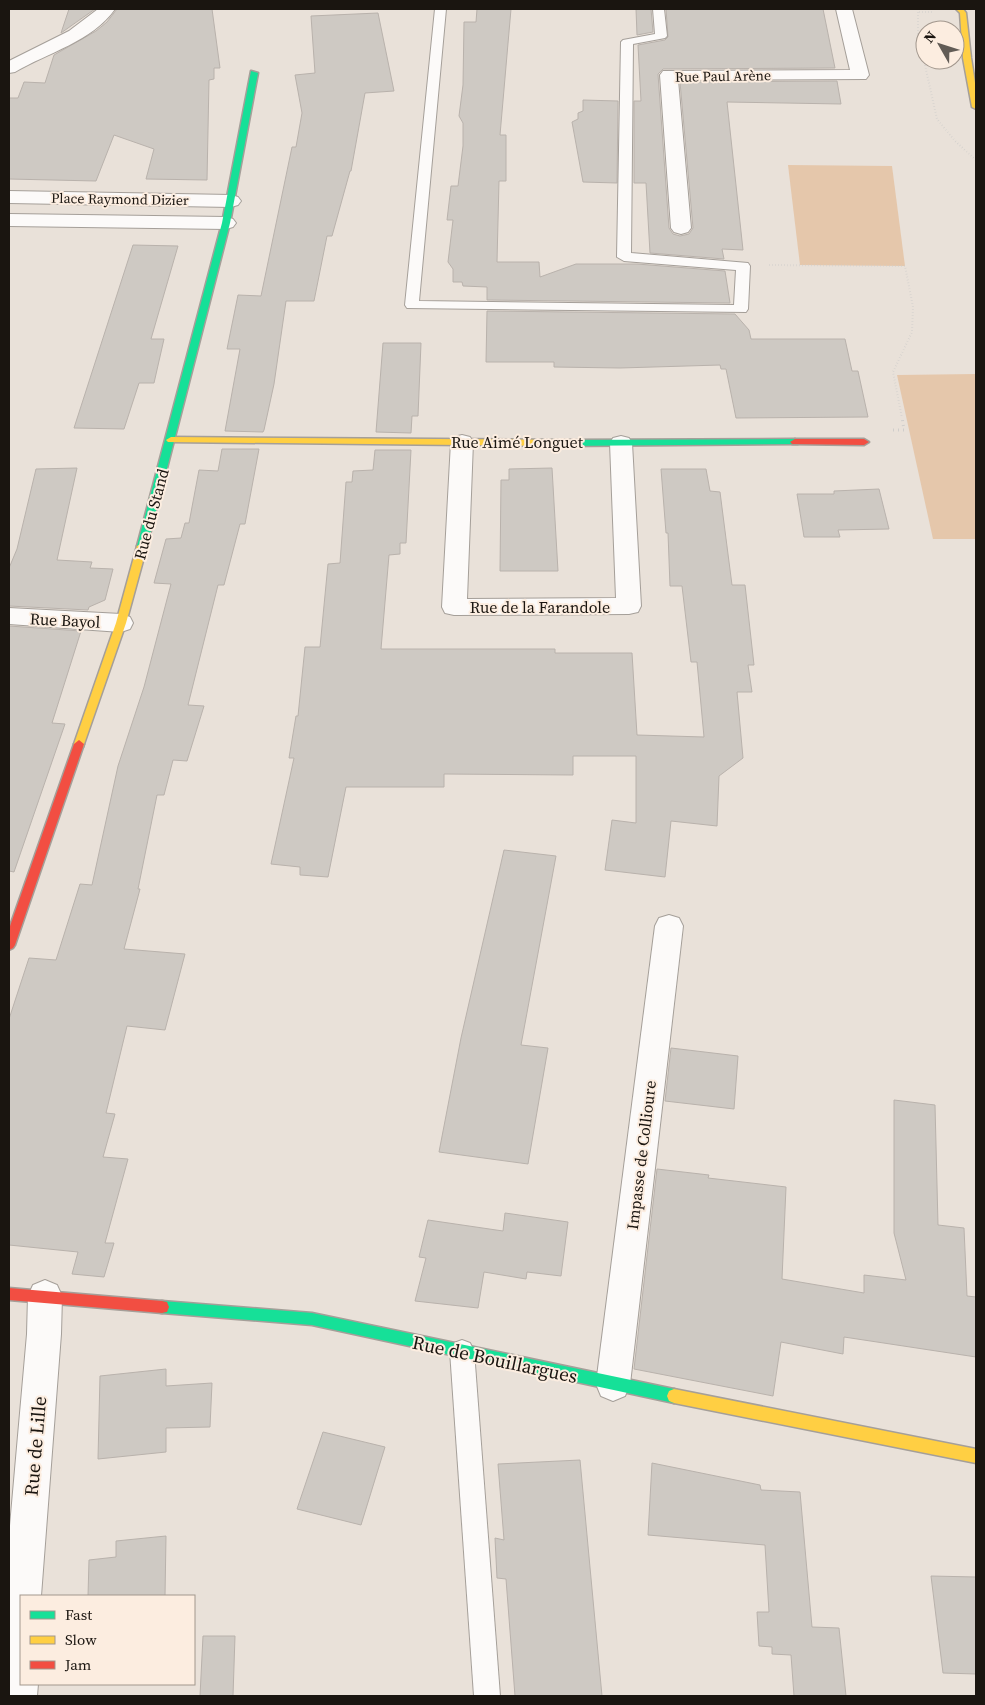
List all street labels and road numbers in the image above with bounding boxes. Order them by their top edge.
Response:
street label: Rue Paul Arène [675,65,771,87]
street label: Place Raymond Dizier [51,188,189,210]
street label: Rue Aimé Longuet [451,431,584,453]
street label: Rue du Stand [128,466,174,562]
street label: Rue de la Farandole [470,596,610,618]
street label: Rue Bayol [29,607,101,633]
street label: Impasse de Collioure [621,1079,661,1231]
street label: Rue de Bouillargues [410,1329,580,1389]
street label: Rue de Lille [18,1395,52,1497]

